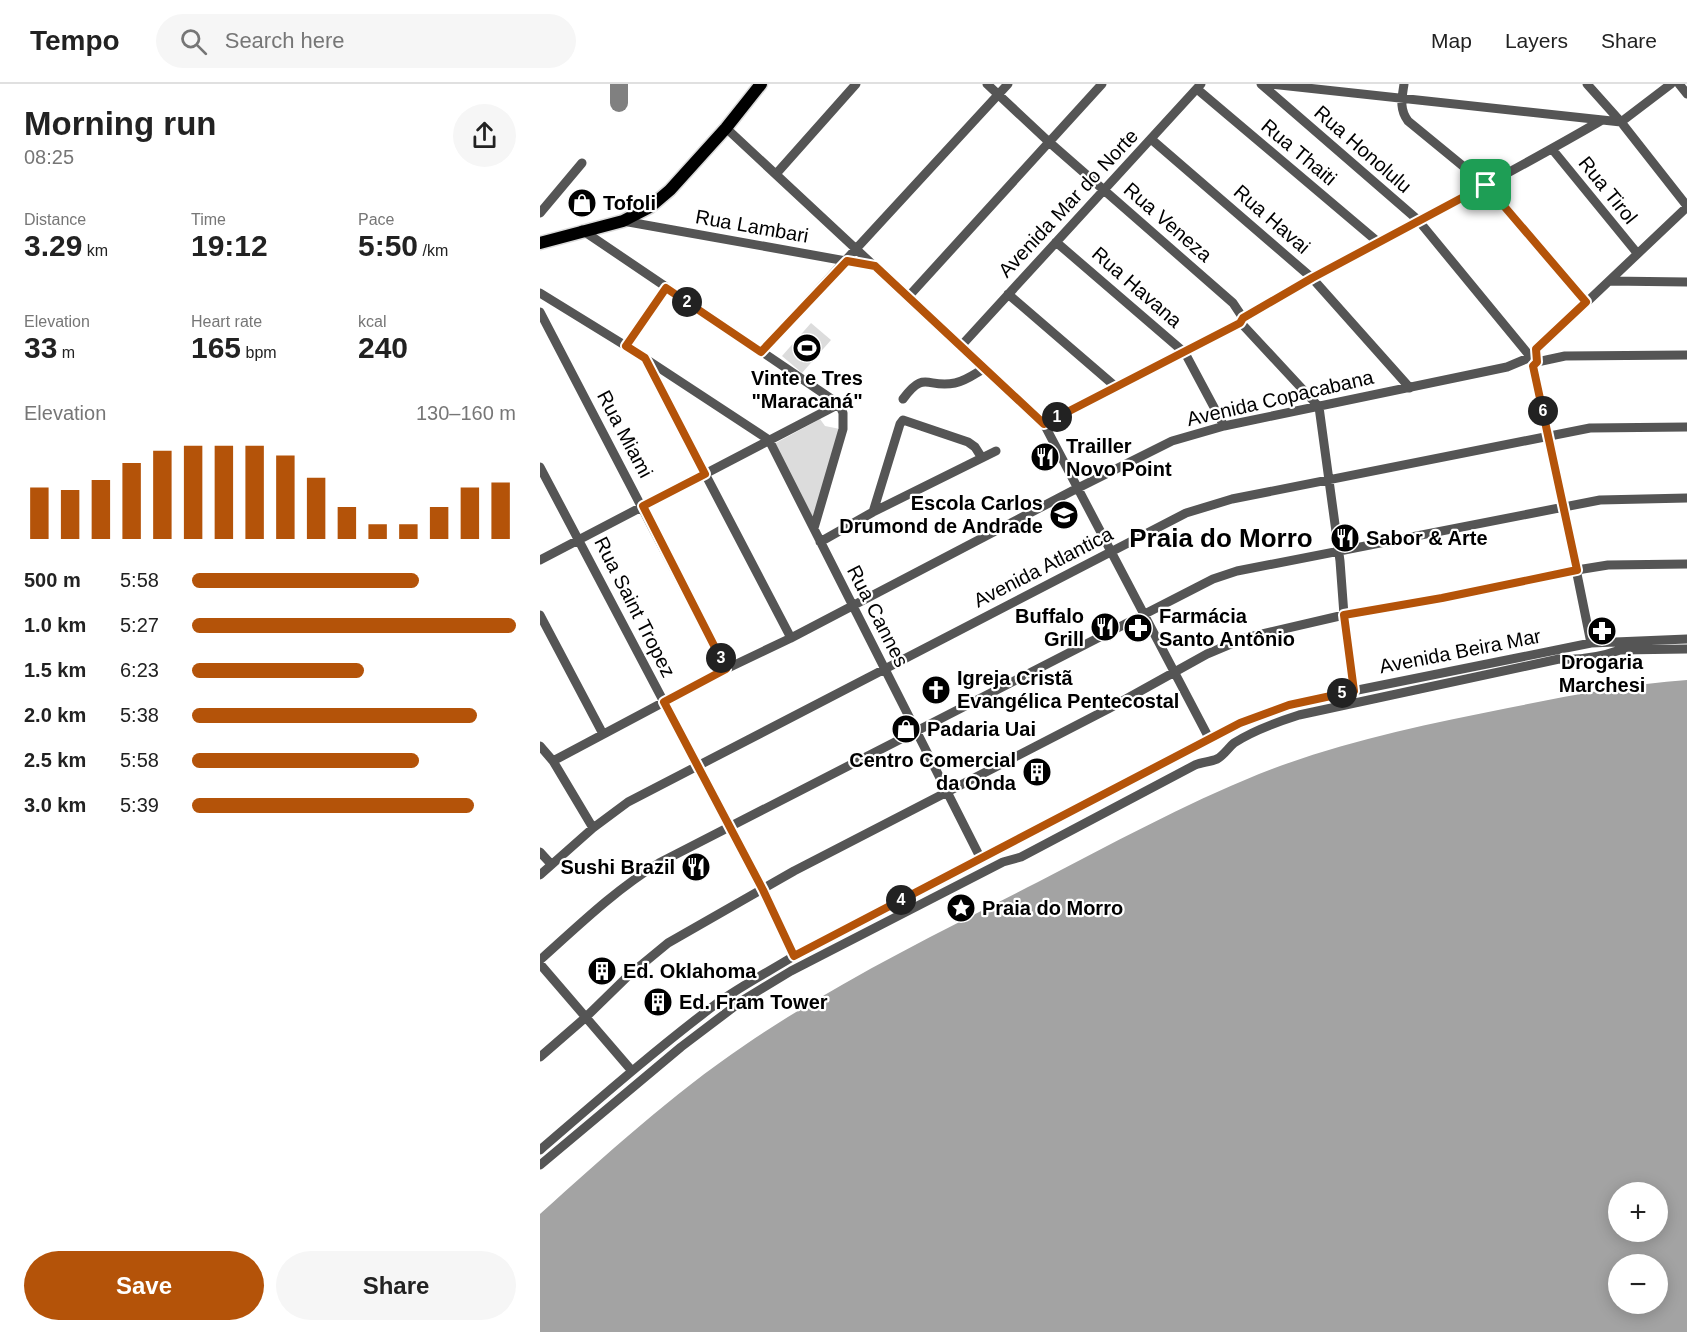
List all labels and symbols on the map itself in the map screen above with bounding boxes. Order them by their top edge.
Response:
street label: Rua Honolulu [1310,101,1416,197]
street label: Rua Thaiti [1257,114,1341,190]
street label: Avenida Mar do Norte [994,124,1142,282]
street label: Rua Tirol [1574,152,1642,228]
pin [1460,159,1511,210]
street label: Rua Veneza [1120,178,1217,267]
street label: Rua Havai [1230,180,1314,258]
shop icon: Tofoli [566,187,598,219]
place label: Tofoli [603,192,656,214]
street label: Rua Lambari [694,205,810,247]
street label: Rua Havana [1088,242,1187,332]
pin: 2 [672,287,702,317]
sports icon: Vinte e Tres "Maracaná" [791,332,823,364]
street label: Avenida Copacabana [1185,366,1376,430]
place label: Vinte e Tres "Maracaná" [751,367,863,412]
street label: Rua Miami [593,387,657,481]
pin: 6 [1528,396,1558,426]
pin: 1 [1042,402,1072,432]
place label: Trailler Novo Point [1066,435,1172,480]
restaurant icon: Trailler Novo Point [1029,441,1061,473]
place label: Escola Carlos Drumond de Andrade [839,492,1043,537]
school or university icon: Escola Carlos Drumond de Andrade [1048,499,1080,531]
street label: Avenida Atlantica [970,522,1117,612]
restaurant icon: Sabor & Arte [1329,522,1361,554]
district label: Praia do Morro [1129,523,1313,553]
place label: Sabor & Arte [1366,527,1488,549]
street label: Rua Saint Tropez [590,533,680,681]
street label: Rua Cannes [843,561,913,671]
place label: Buffalo Grill [1015,605,1084,650]
place label: Farmácia Santo Antônio [1159,605,1295,650]
restaurant icon: Buffalo Grill [1089,611,1121,643]
pharmacy icon: Farmácia Santo Antônio [1122,612,1154,644]
pharmacy icon: Drogaria Marchesi [1586,615,1618,647]
street label: Avenida Beira Mar [1377,624,1543,677]
pin: 3 [706,643,736,673]
place label: Drogaria Marchesi [1559,651,1645,696]
place label: Igreja Cristã Evangélica Pentecostal [957,667,1179,712]
church icon: Igreja Cristã Evangélica Pentecostal [920,674,952,706]
pin: 5 [1327,678,1357,708]
shop icon: Padaria Uai [890,713,922,745]
place label: Padaria Uai [927,718,1036,740]
place label: Centro Comercial da Onda [849,749,1017,794]
building icon: Centro Comercial da Onda [1021,756,1053,788]
restaurant icon: Sushi Brazil [680,851,712,883]
place label: Sushi Brazil [561,856,675,878]
pin: 4 [886,885,916,915]
place icon: Praia do Morro [945,892,977,924]
place label: Praia do Morro [982,897,1123,919]
building icon: Ed. Oklahoma [586,955,618,987]
place label: Ed. Oklahoma [623,960,757,982]
building icon: Ed. Fram Tower [642,986,674,1018]
place label: Ed. Fram Tower [679,991,828,1013]

